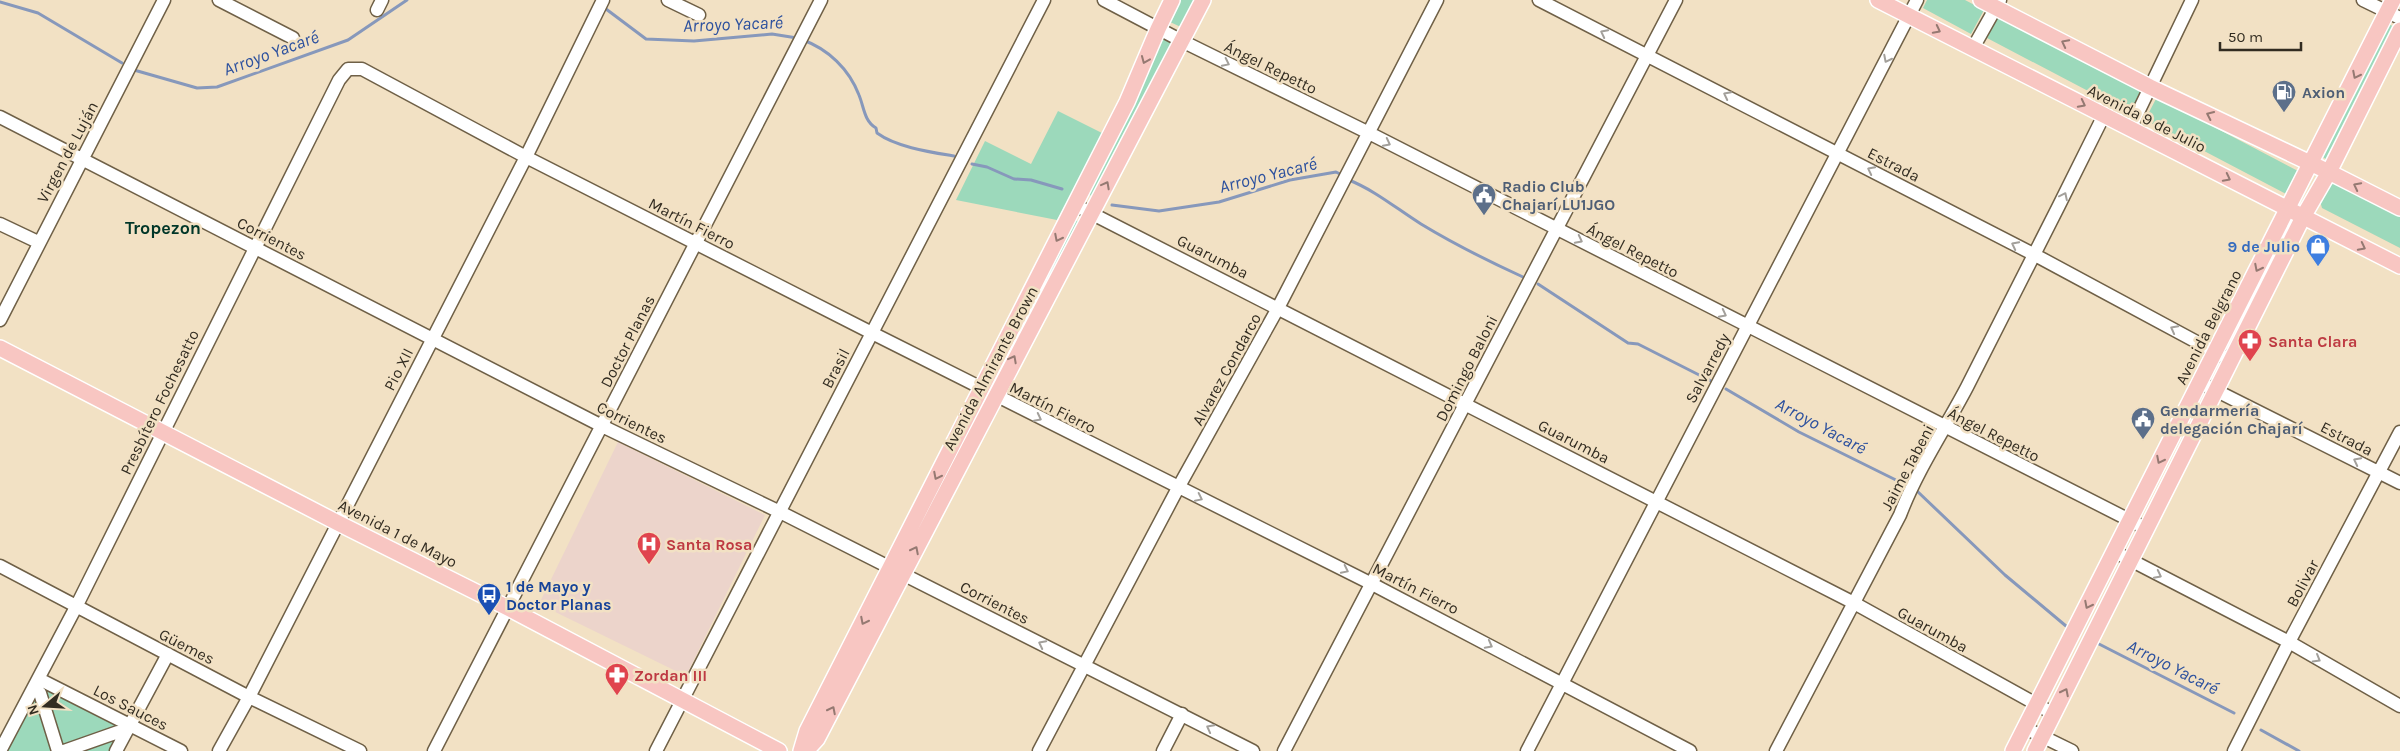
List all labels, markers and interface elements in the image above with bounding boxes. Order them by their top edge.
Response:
water label: Arroyo Yacaré [683,11,784,37]
scale bar [2220,20,2301,52]
one-way arrow [1932,24,1941,34]
water label: Arroyo Yacaré [220,25,322,80]
text: 50 m [2228,28,2263,46]
one-way arrow [1600,29,1609,39]
street label: Ángel Repetto [1221,37,1320,98]
one-way arrow [2061,39,2070,49]
one-way arrow [1883,54,1893,63]
one-way arrow [1140,55,1151,64]
one-way arrow [1220,57,1229,67]
one-way arrow [2352,69,2362,78]
fuel station icon: Axion [2271,79,2297,113]
street label: Avenida 9 de Julio [2084,80,2209,156]
place label: Axion [2302,83,2345,102]
one-way arrow [1723,92,1732,102]
street label: Virgen de Luján [33,98,102,206]
one-way arrow [2077,98,2086,108]
one-way arrow [2206,111,2215,122]
one-way arrow [1382,137,1391,147]
street label: Estrada [1864,143,1923,186]
water label: Arroyo Yacaré [1217,152,1320,198]
one-way arrow [1867,166,1876,176]
one-way arrow [2221,172,2230,182]
place label: Radio Club Chajarí LU1JGO [1502,177,1615,214]
one-way arrow [1100,181,1110,190]
public building icon: Radio Club Chajarí LU1JGO [1471,182,1497,216]
one-way arrow [2353,182,2362,192]
one-way arrow [2058,192,2068,201]
street label: Martín Fierro [646,194,738,253]
street label: Corrientes [234,213,310,264]
district label: Tropezon [125,217,201,239]
street label: Ángel Repetto [1584,219,1682,282]
street label: Guarumba [1174,230,1252,283]
one-way arrow [1054,232,1064,241]
shop icon: 9 de Julio [2305,233,2331,267]
one-way arrow [1573,234,1582,244]
place label: 9 de Julio [2228,237,2300,256]
one-way arrow [2011,241,2020,251]
one-way arrow [2357,241,2366,251]
one-way arrow [2254,263,2264,272]
street label: Avenida Belgrano [2171,267,2246,388]
street label: Avenida Almirante Brown [939,283,1042,453]
street label: Doctor Planas [596,292,659,391]
one-way arrow [1718,308,1727,318]
street label: Alvarez Condarco [1188,310,1265,429]
street label: Domingo Baloni [1431,312,1501,425]
one-way arrow [2171,325,2180,335]
street label: Presbítero Fochesatto [116,327,203,478]
pharmacy icon: Santa Clara [2237,328,2263,362]
street label: Salvarredy [1681,330,1734,406]
place label: Santa Clara [2268,332,2357,351]
street label: Pio XII [380,345,417,394]
street label: Brasil [817,345,853,391]
one-way arrow [1007,356,1017,365]
street label: Martín Fierro [1007,378,1099,437]
water label: Arroyo Yacaré [1772,393,1871,459]
street label: Corrientes [594,397,670,448]
place label: Gendarmería delegación Chajarí [2160,401,2304,438]
street label: Ángel Repetto [1945,403,2043,466]
public building icon: Gendarmería delegación Chajarí [2130,406,2156,440]
one-way arrow [1033,411,1042,422]
street label: Guarumba [1535,415,1613,468]
street label: Estrada [2317,417,2376,460]
street label: Jaime Tabeni [1877,421,1938,513]
one-way arrow [2156,454,2166,463]
one-way arrow [2353,457,2362,467]
one-way arrow [933,471,943,480]
one-way arrow [1194,492,1203,502]
street label: Avenida 1 de Mayo [335,495,460,572]
hospital icon: Santa Rosa [636,531,662,565]
place label: Santa Rosa [666,535,752,554]
one-way arrow [909,546,919,555]
street label: Bolivar [2282,556,2323,610]
street label: Martín Fierro [1370,559,1462,618]
one-way arrow [1339,564,1348,574]
one-way arrow [2153,569,2162,579]
place label: 1 de Mayo y Doctor Planas [506,577,612,614]
street label: Corrientes [957,577,1033,628]
bus stop icon: 1 de Mayo y Doctor Planas [476,582,502,616]
one-way arrow [2084,600,2094,609]
street label: Guarumba [1894,602,1971,657]
one-way arrow [860,616,870,625]
street label: Güemes [156,624,218,668]
water label: Arroyo Yacaré [2123,635,2223,700]
one-way arrow [1484,639,1493,649]
one-way arrow [1038,640,1047,650]
one-way arrow [2312,652,2321,662]
pharmacy icon: Zordan III [604,662,630,696]
place label: Zordan III [634,666,707,685]
street label: Los Sauces [90,680,171,734]
north arrow [20,681,70,731]
one-way arrow [2059,688,2069,697]
text: N [23,702,43,717]
one-way arrow [825,706,835,715]
one-way arrow [1206,724,1215,734]

